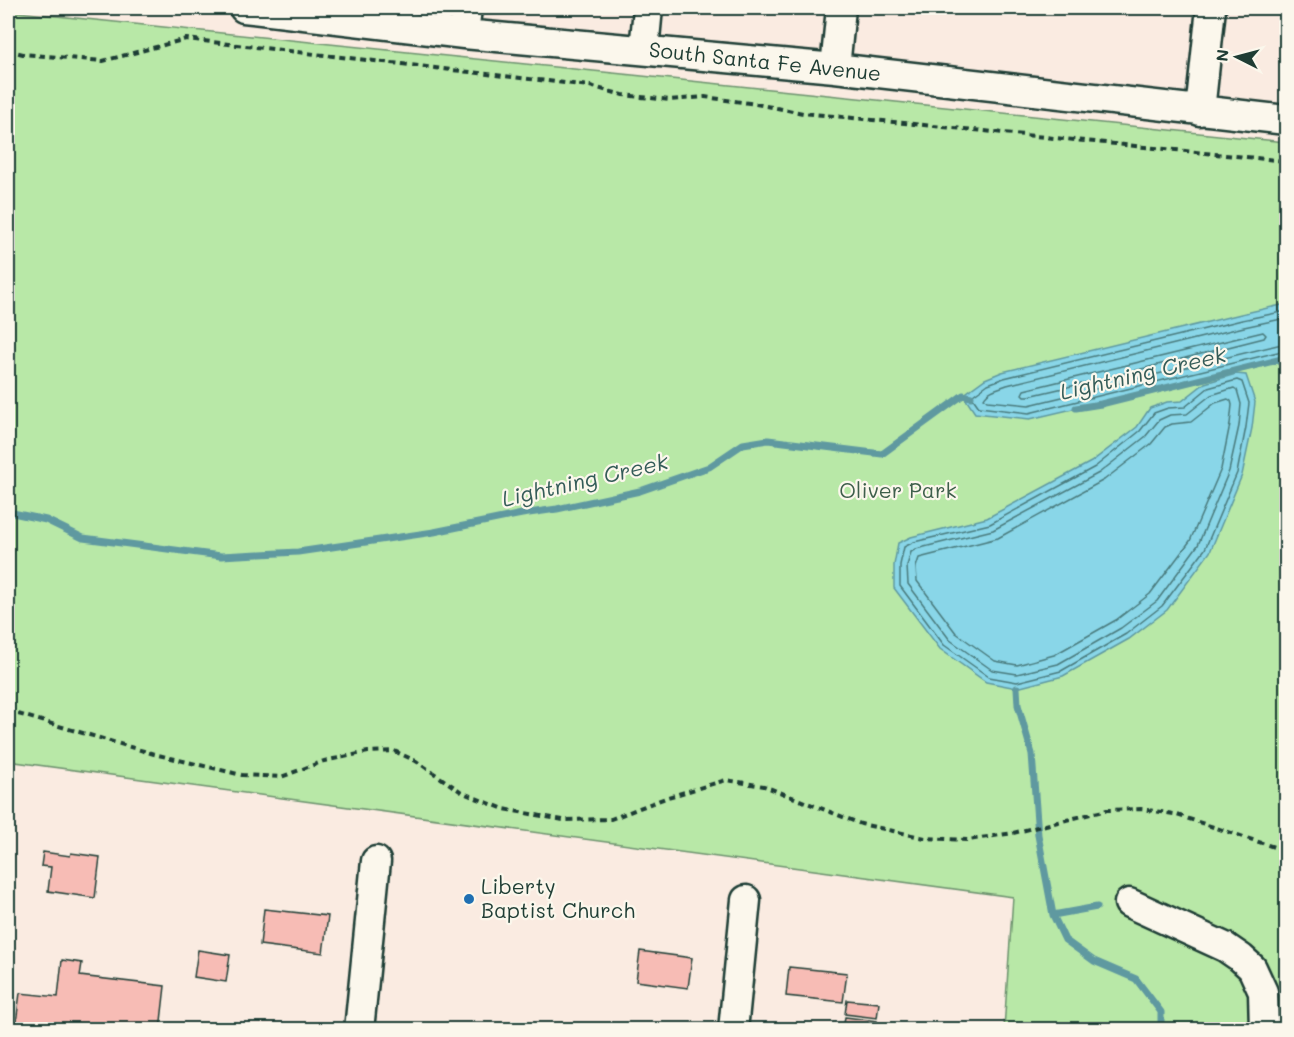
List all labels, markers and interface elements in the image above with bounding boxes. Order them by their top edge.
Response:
north arrow [1207,27,1267,87]
street label: South Santa Fe Avenue [648,35,883,86]
text: N [1211,48,1233,63]
water label: Lightning Creek [1057,339,1230,406]
water label: Lightning Creek [499,446,672,513]
park label: Oliver Park [839,476,957,503]
place label: Liberty Baptist Church [481,872,635,923]
marker: Liberty Baptist Church [462,892,476,906]

